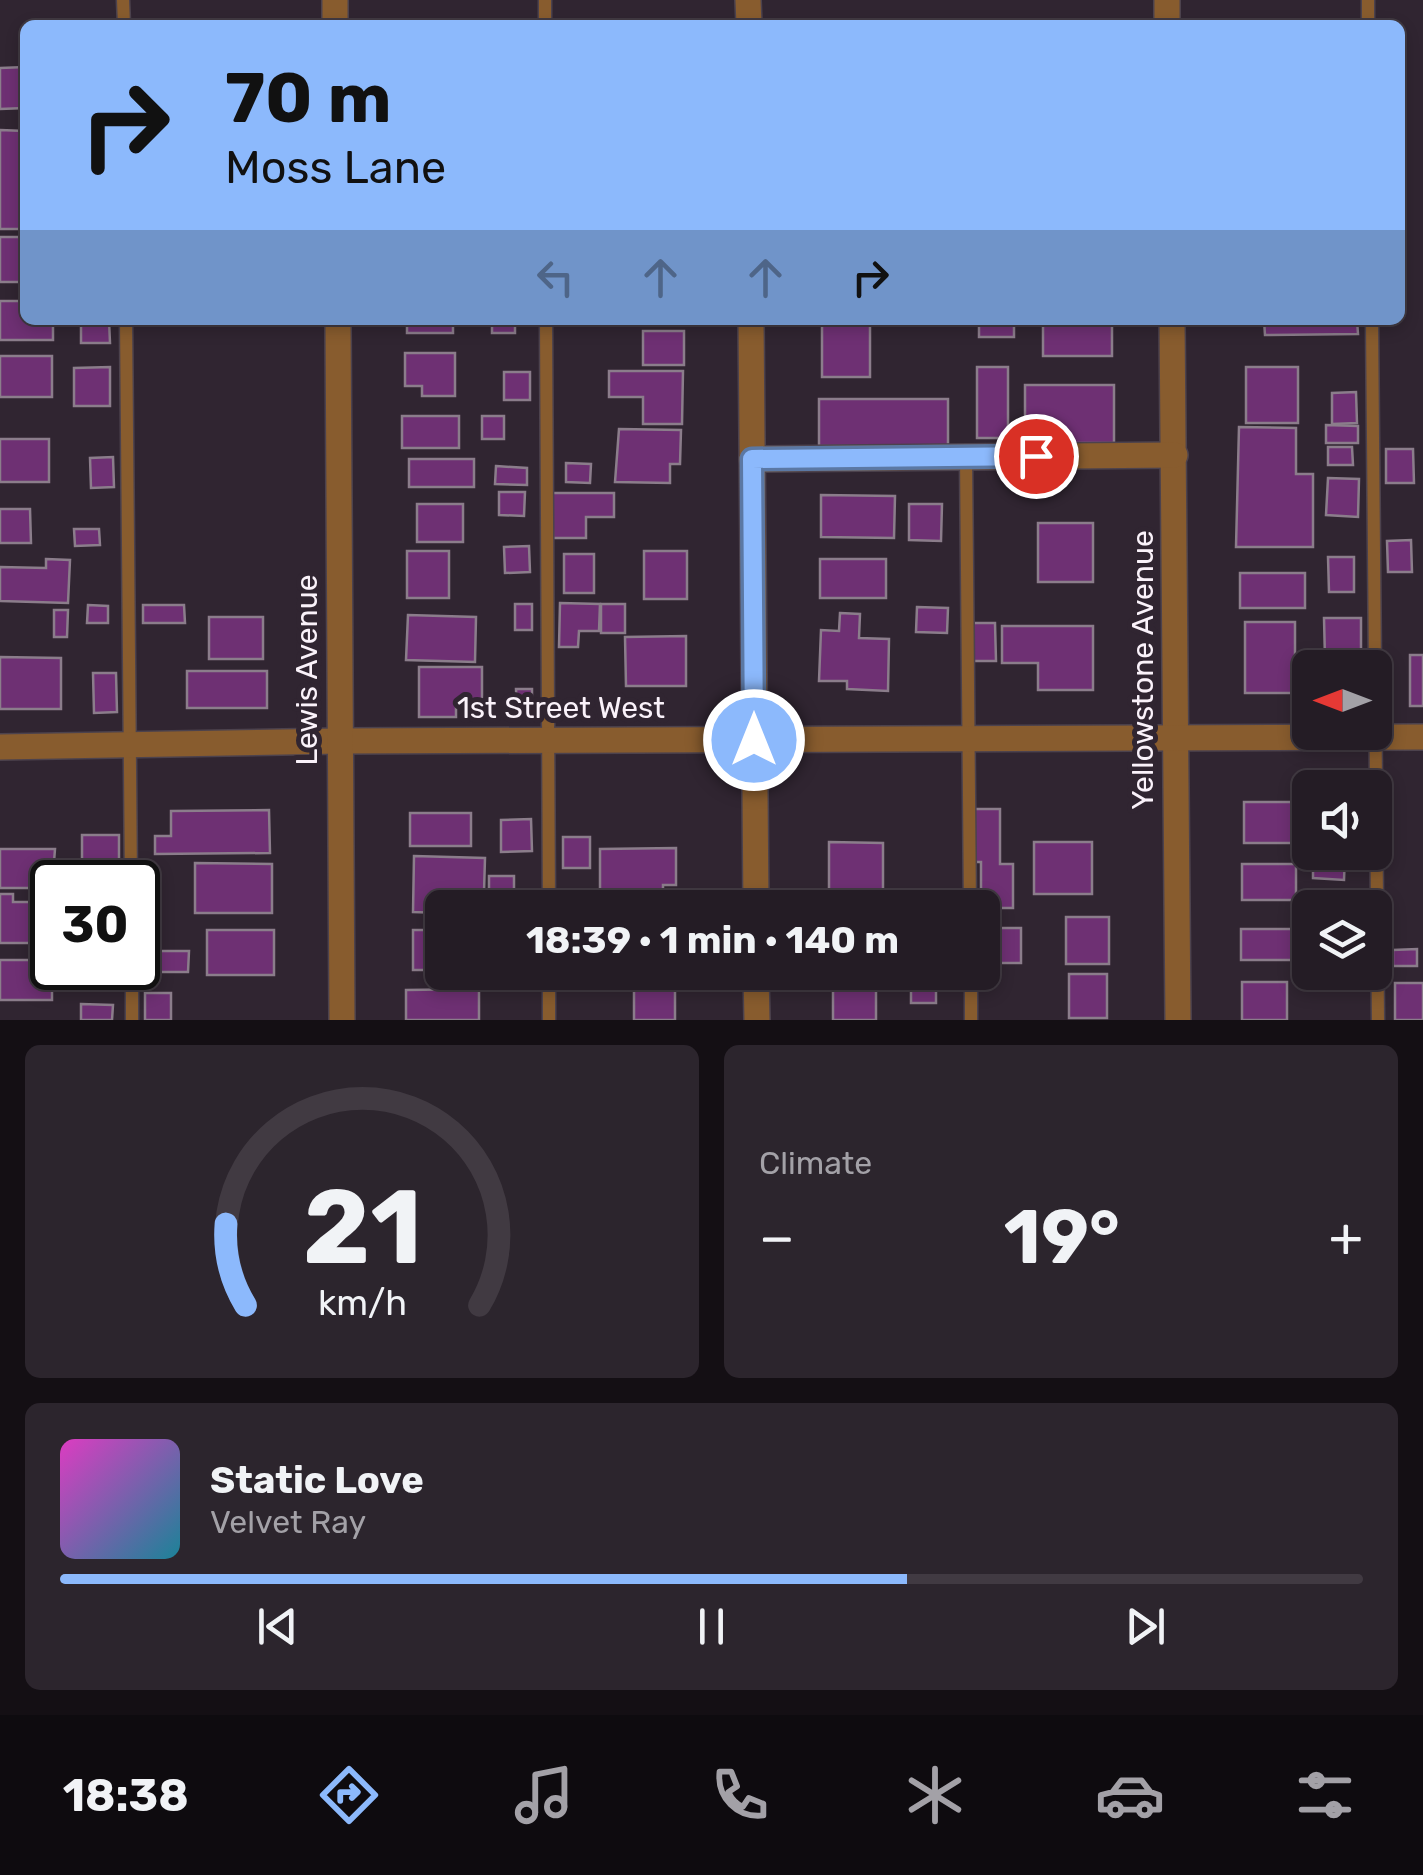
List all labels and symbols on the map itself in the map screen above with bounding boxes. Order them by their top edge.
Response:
pin [994,414,1079,499]
street label: Yellowstone Avenue [1125,530,1161,810]
street label: Lewis Avenue [289,574,325,766]
north arrow [1292,650,1392,750]
position arrow [702,688,806,792]
street label: 1st Street West [457,690,665,726]
speed limit sign: 30 [30,860,160,990]

